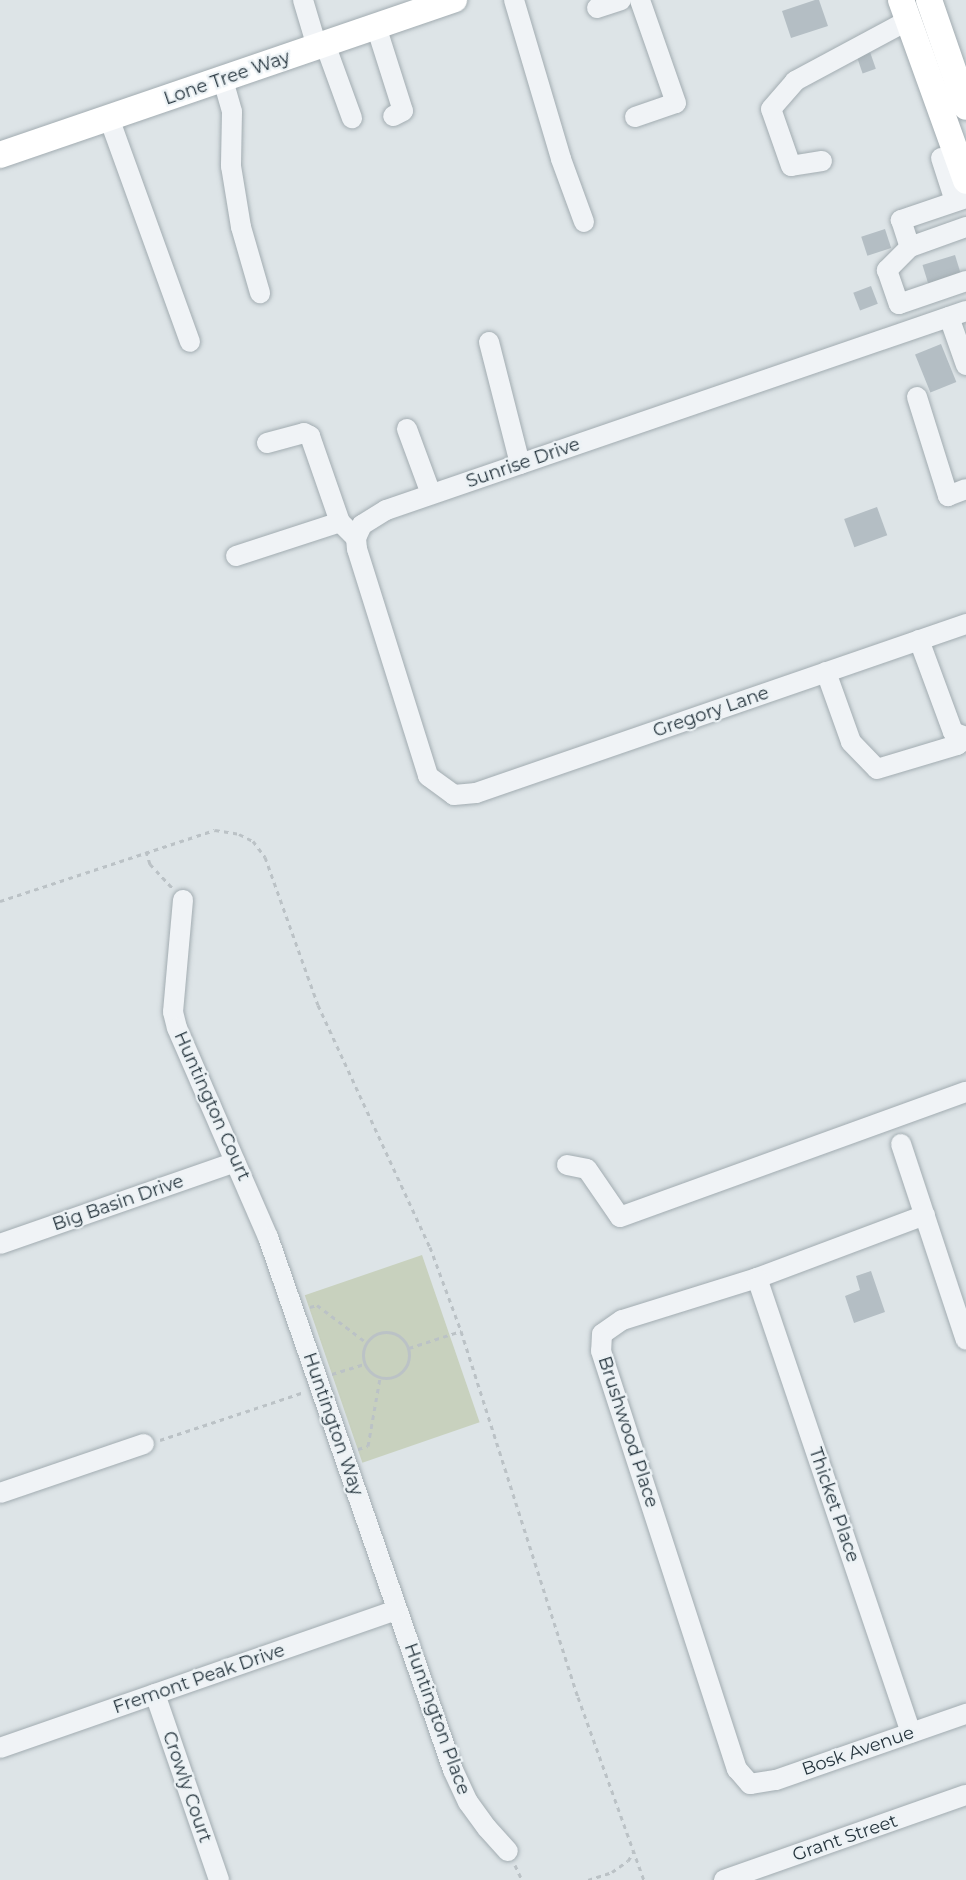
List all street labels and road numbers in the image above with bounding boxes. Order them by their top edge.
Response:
street label: Lone Tree Way [161,46,293,110]
street label: Sunrise Drive [463,433,583,493]
street label: Gregory Lane [650,682,772,742]
street label: Huntington Court [169,1028,255,1184]
street label: Big Basin Drive [50,1170,186,1236]
street label: Huntington Way [298,1350,368,1498]
street label: Brushwood Place [593,1354,663,1510]
street label: Thicket Place [804,1445,864,1565]
street label: Fremont Peak Drive [110,1639,288,1719]
street label: Huntington Place [400,1640,474,1798]
street label: Bosk Avenue [799,1722,917,1780]
street label: Crowly Court [158,1728,216,1846]
street label: Grant Street [790,1810,900,1866]

